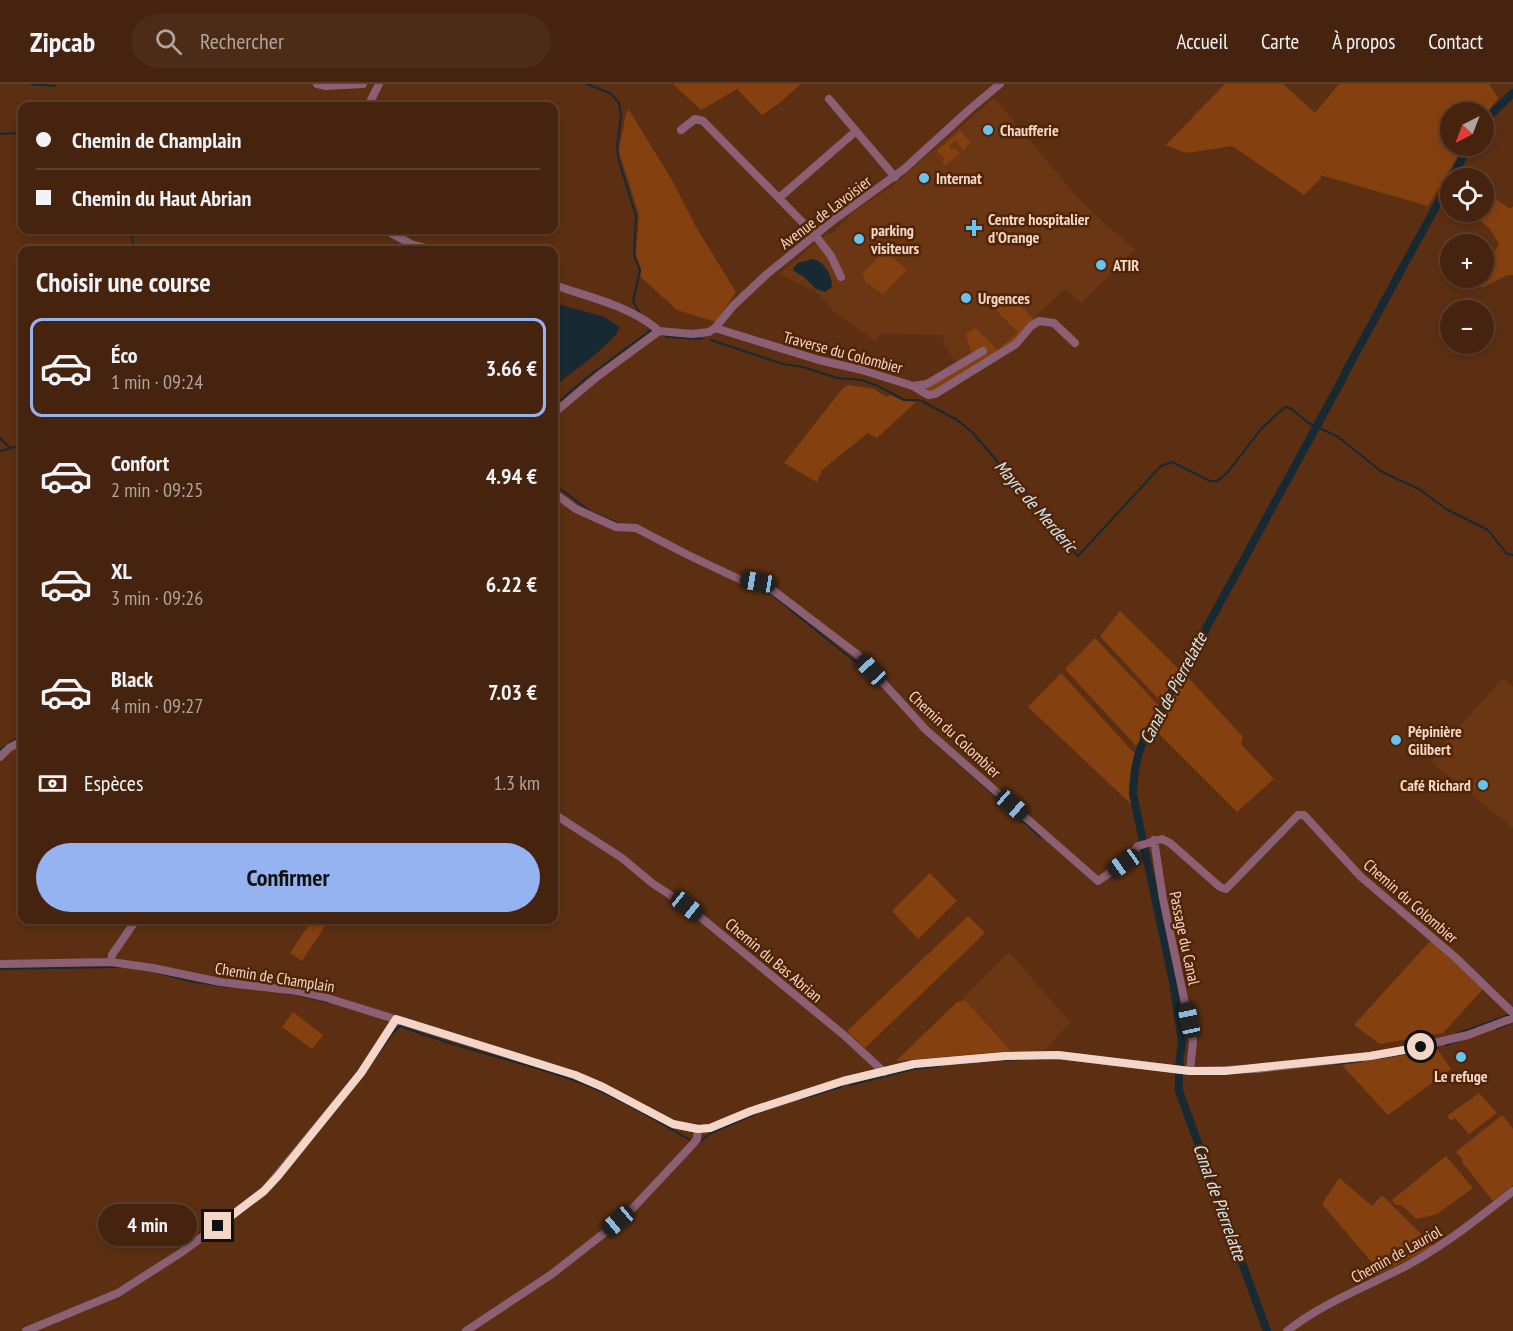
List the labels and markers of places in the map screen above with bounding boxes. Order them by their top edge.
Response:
place label: Chaufferie [1000,120,1059,140]
marker: Chaufferie [981,123,995,137]
place label: Internat [936,168,982,188]
marker: Internat [917,171,931,185]
place label: Centre hospitalier d'Orange [988,209,1090,247]
marker: Centre hospitalier d'Orange [965,219,983,237]
place label: parking visiteurs [870,220,920,258]
marker: parking visiteurs [852,232,866,246]
place label: ATIR [1112,255,1139,275]
marker: ATIR [1094,258,1108,272]
place label: Urgences [978,288,1030,308]
marker: Urgences [959,291,973,305]
place label: Pépinière Gilibert [1408,721,1462,759]
marker: Pépinière Gilibert [1389,733,1403,747]
place label: Café Richard [1400,775,1471,795]
marker: Café Richard [1476,778,1490,792]
marker: Le refuge [1454,1050,1468,1064]
place label: Le refuge [1434,1066,1488,1086]

